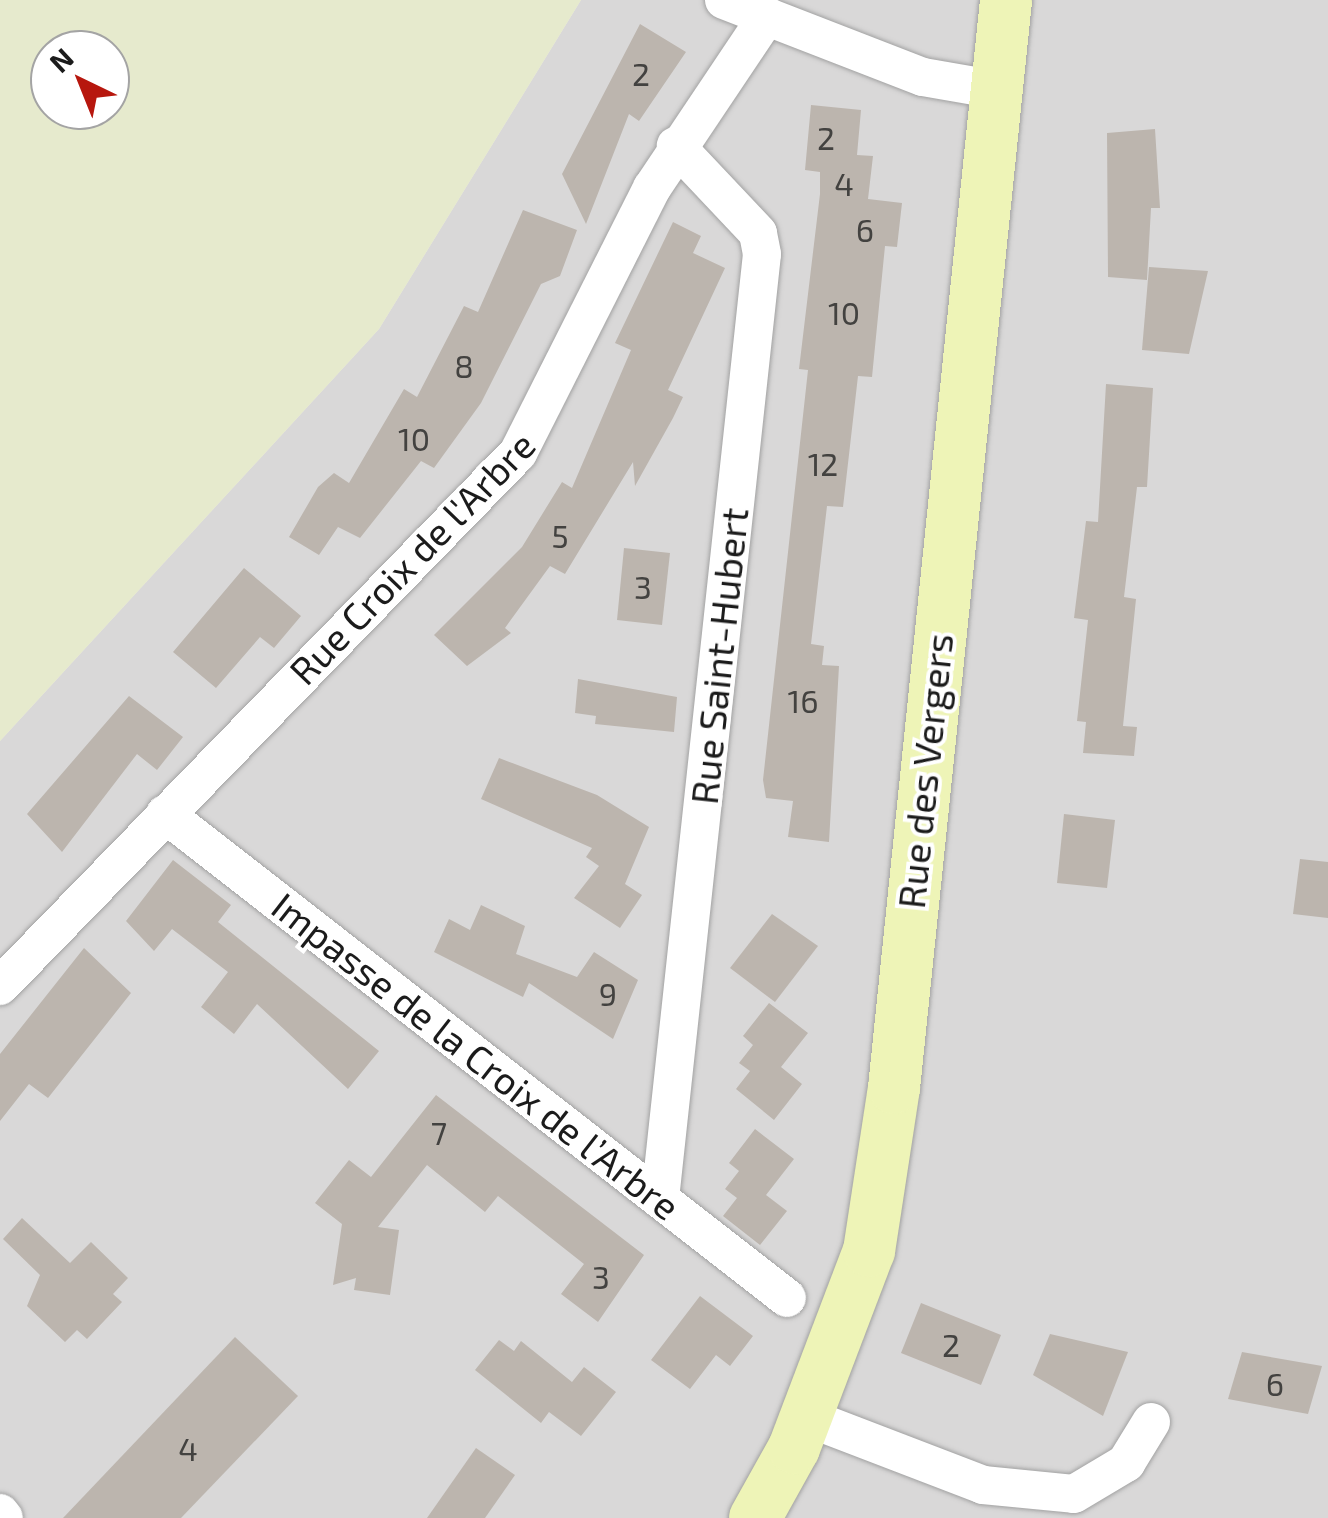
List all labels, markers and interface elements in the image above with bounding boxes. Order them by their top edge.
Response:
north arrow [30,30,130,130]
text: N [42,40,80,79]
house number: 2 [632,54,650,92]
house number: 2 [817,118,835,156]
house number: 4 [834,164,854,202]
house number: 6 [856,210,874,248]
house number: 10 [828,293,860,331]
house number: 8 [454,346,474,384]
house number: 10 [398,419,430,457]
street label: Rue Croix de l'Arbre [280,422,544,694]
house number: 12 [808,444,838,482]
street label: Rue Saint-Hubert [681,505,757,807]
house number: 5 [551,516,569,554]
house number: 3 [634,567,652,605]
street label: Rue des Vergers [888,631,962,911]
house number: 16 [787,681,819,719]
street label: Impasse de la Croix de l’Arbre [263,883,689,1229]
house number: 9 [599,974,617,1012]
house number: 7 [431,1113,447,1151]
house number: 3 [592,1257,610,1295]
house number: 2 [942,1325,960,1363]
house number: 6 [1266,1364,1284,1402]
house number: 4 [178,1429,198,1467]

